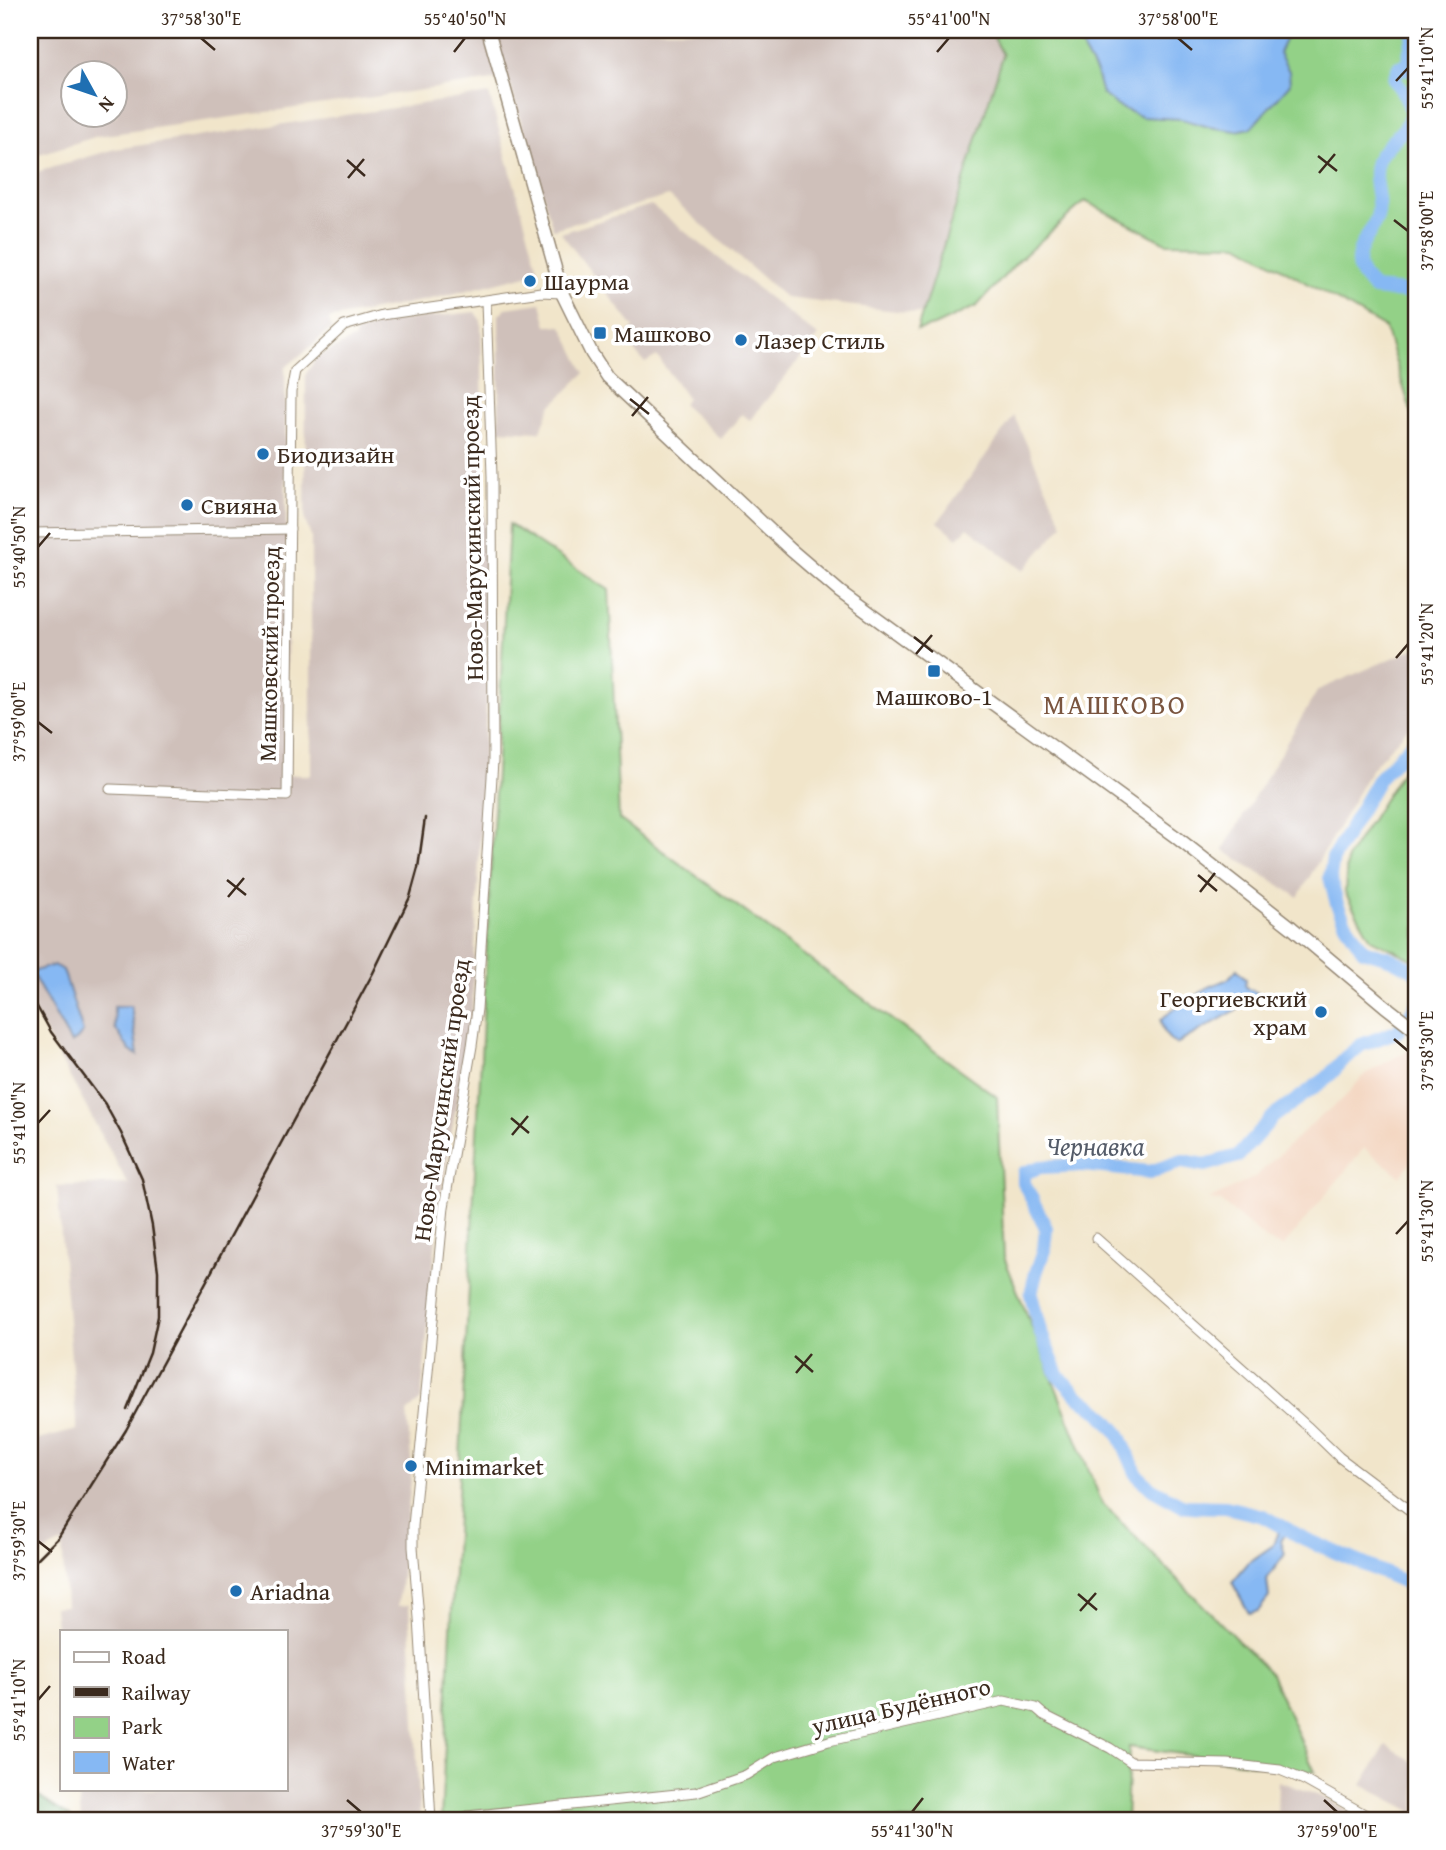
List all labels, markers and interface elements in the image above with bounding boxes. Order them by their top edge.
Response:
text: 37°58'30"E [161,5,241,32]
text: 55°40'50"N [424,5,507,32]
text: 55°41'00"N [908,5,991,32]
text: 37°58'00"E [1138,5,1218,32]
text: 55°41'10"N [1413,26,1440,109]
north arrow [60,60,130,130]
text: N [92,91,122,119]
text: 37°58'00"E [1413,191,1440,271]
place label: Шаурма [544,264,630,299]
marker: Шаурма [522,273,538,289]
place label: Машково [614,316,711,351]
place label: Лазер Стиль [755,323,885,358]
marker: Машково [592,325,608,341]
marker: Лазер Стиль [733,332,749,348]
street label: Ново-Марусинский проезд [452,395,492,681]
place label: Биодизайн [277,437,395,472]
marker: Биодизайн [255,446,271,462]
place label: Свияна [201,488,278,523]
marker: Свияна [179,497,195,513]
text: 55°40'50"N [5,505,32,588]
street label: Машковский проезд [250,546,288,762]
text: 55°41'20"N [1413,602,1440,685]
marker: Машково-1 [926,663,942,679]
place label: Машково-1 [876,679,993,714]
text: 37°59'00"E [5,682,32,762]
district label: МАШКОВО [1043,683,1187,724]
street label: Ново-Марусинский проезд [404,956,478,1244]
place label: Георгиевский храм [1160,981,1307,1044]
marker: Георгиевский храм [1313,1004,1329,1020]
text: 37°58'30"E [1413,1011,1440,1091]
text: 55°41'00"N [5,1081,32,1164]
water label: Чернавка [1046,1126,1144,1165]
text: 55°41'30"N [1413,1179,1440,1262]
place label: Minimarket [425,1449,544,1484]
marker: Minimarket [403,1458,419,1474]
text: 37°59'30"E [5,1501,32,1581]
place label: Ariadna [250,1574,331,1609]
marker: Ariadna [228,1583,244,1599]
legend [60,1630,287,1790]
text: Road [122,1641,167,1672]
text: 55°41'10"N [5,1658,32,1741]
street label: улица Будённого [807,1668,994,1744]
text: Railway [122,1677,191,1708]
text: Park [122,1711,163,1742]
text: Water [122,1747,175,1778]
text: 37°59'30"E [321,1817,401,1844]
text: 55°41'30"N [871,1817,954,1844]
text: 37°59'00"E [1297,1817,1377,1844]

